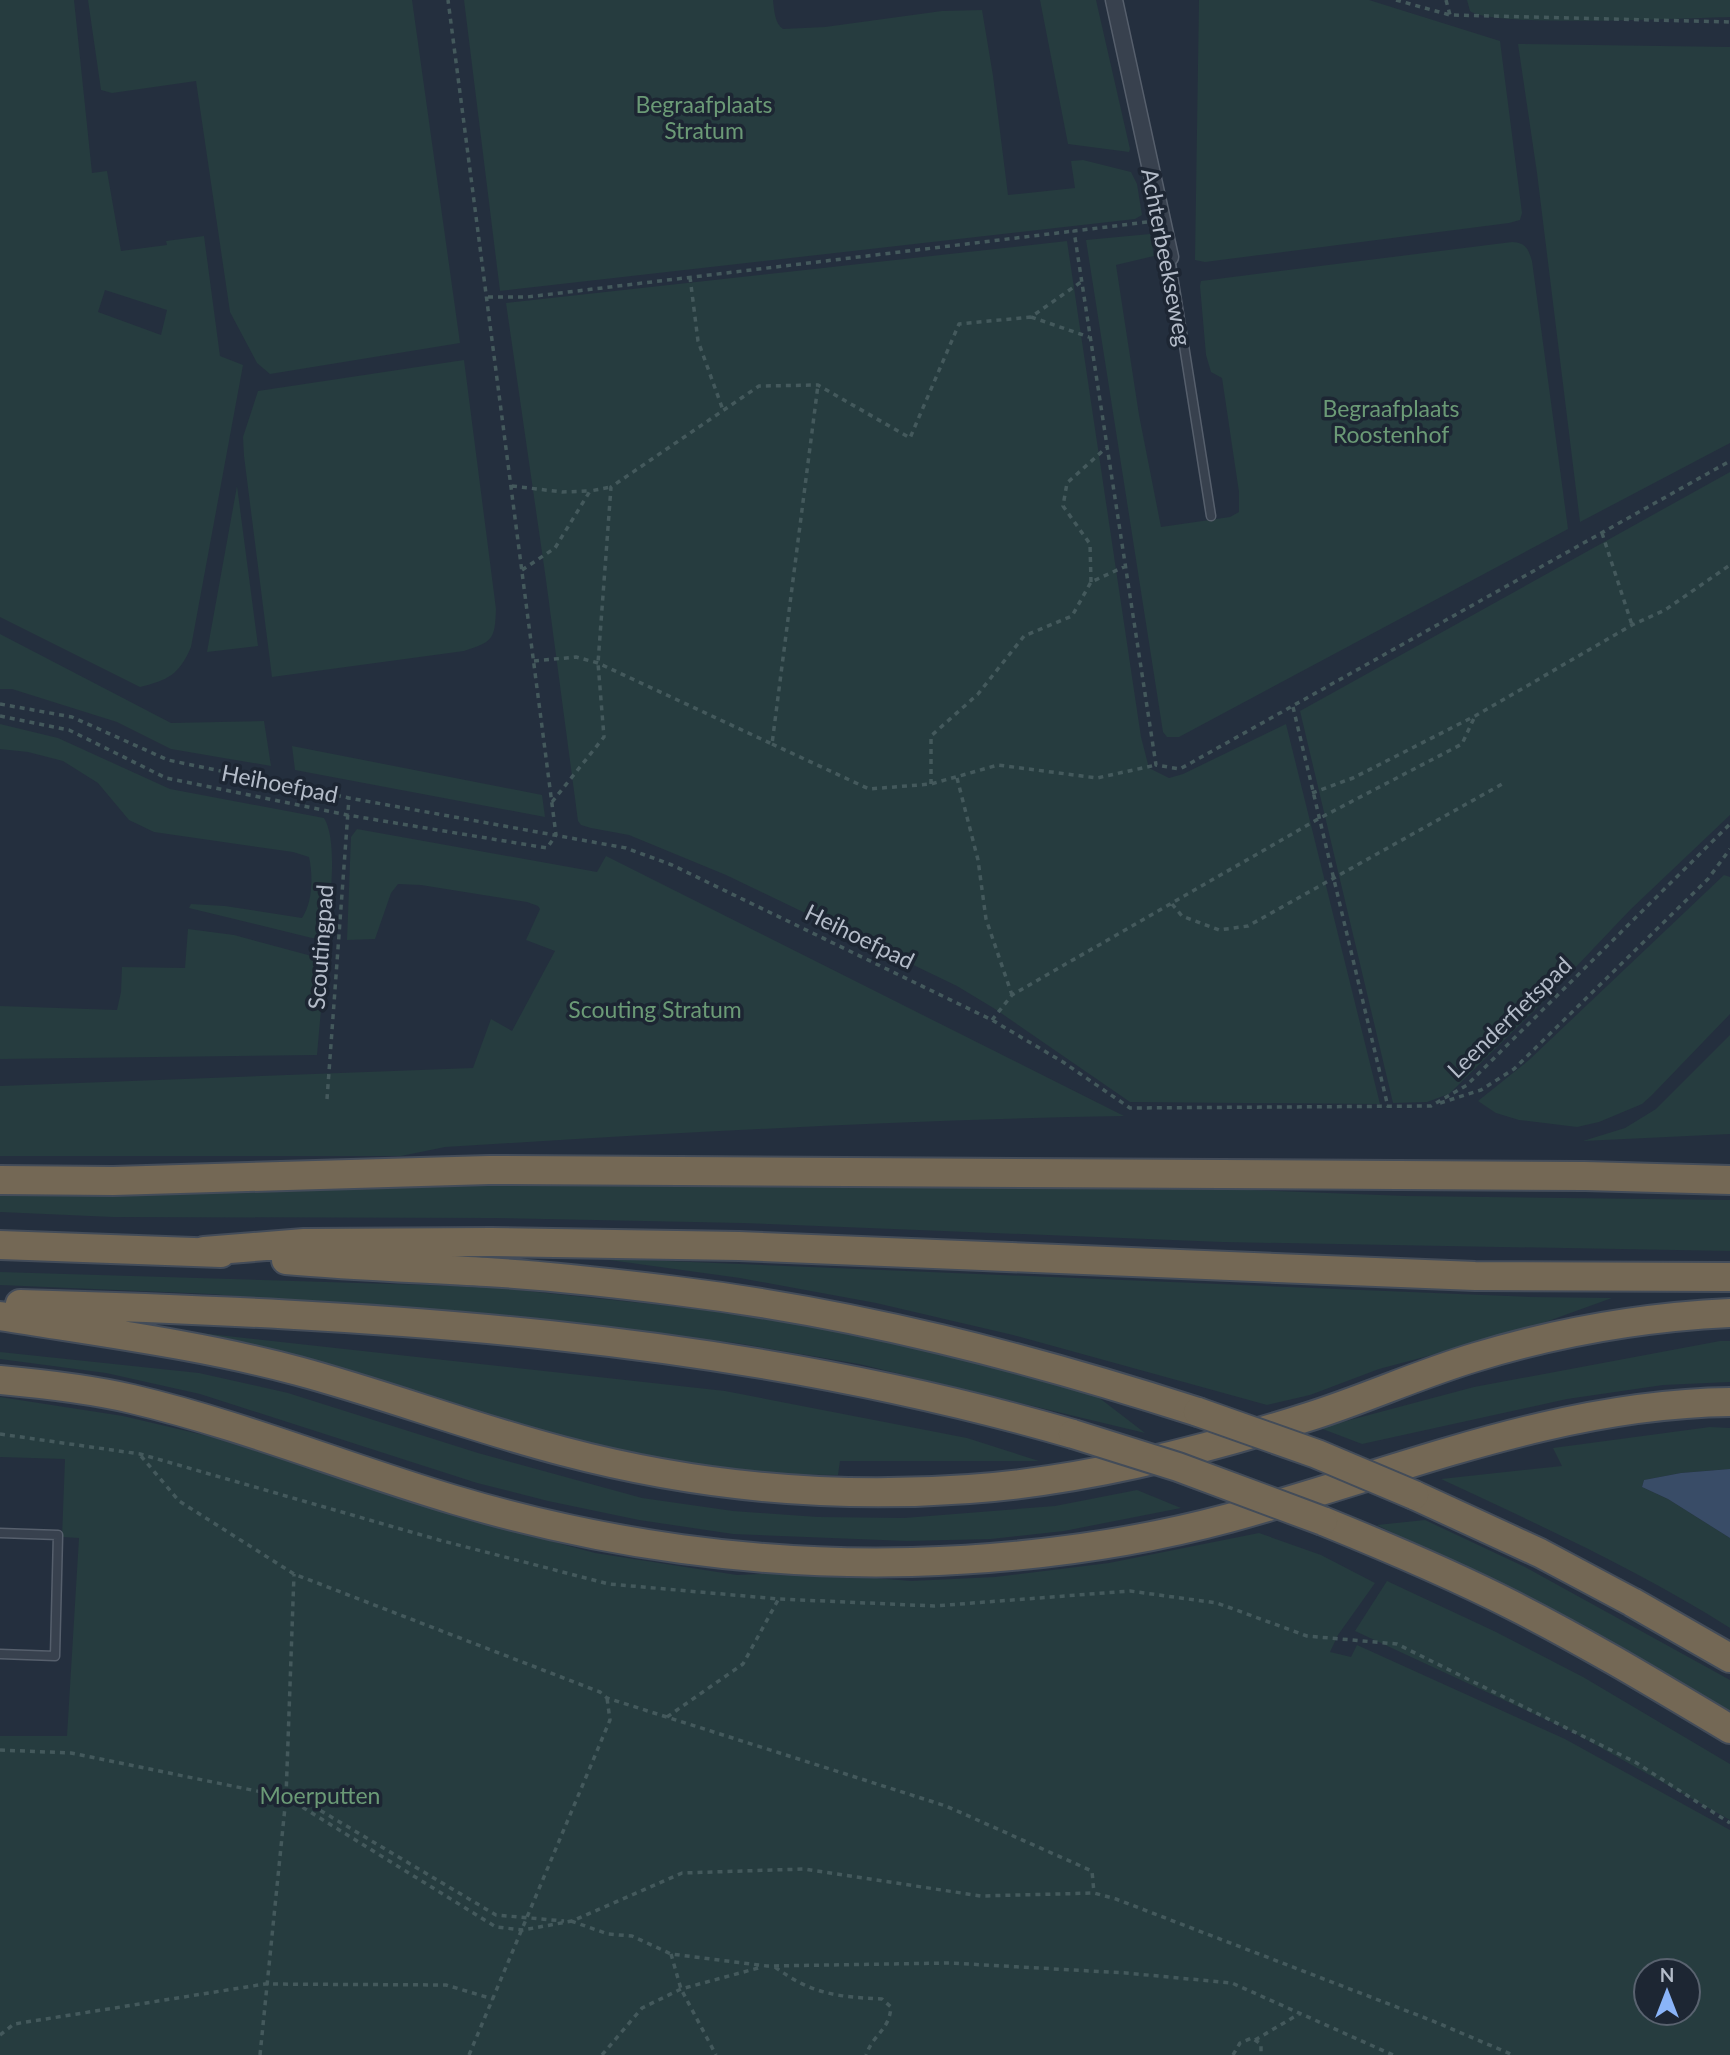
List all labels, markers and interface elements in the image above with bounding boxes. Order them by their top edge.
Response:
park label: Begraafplaats Stratum [636,90,773,144]
street label: Achterbeekseweg [1136,166,1198,348]
park label: Begraafplaats Roostenhof [1323,394,1460,448]
street label: Heihoefpad [219,758,341,808]
street label: Scoutingpad [302,884,338,1010]
street label: Heihoefpad [801,898,919,974]
street label: Leenderfietspad [1441,951,1577,1083]
park label: Scouting Stratum [568,995,742,1023]
park label: Moerputten [260,1781,380,1809]
north arrow [1632,1957,1702,2027]
text: N [1660,1963,1674,1986]

